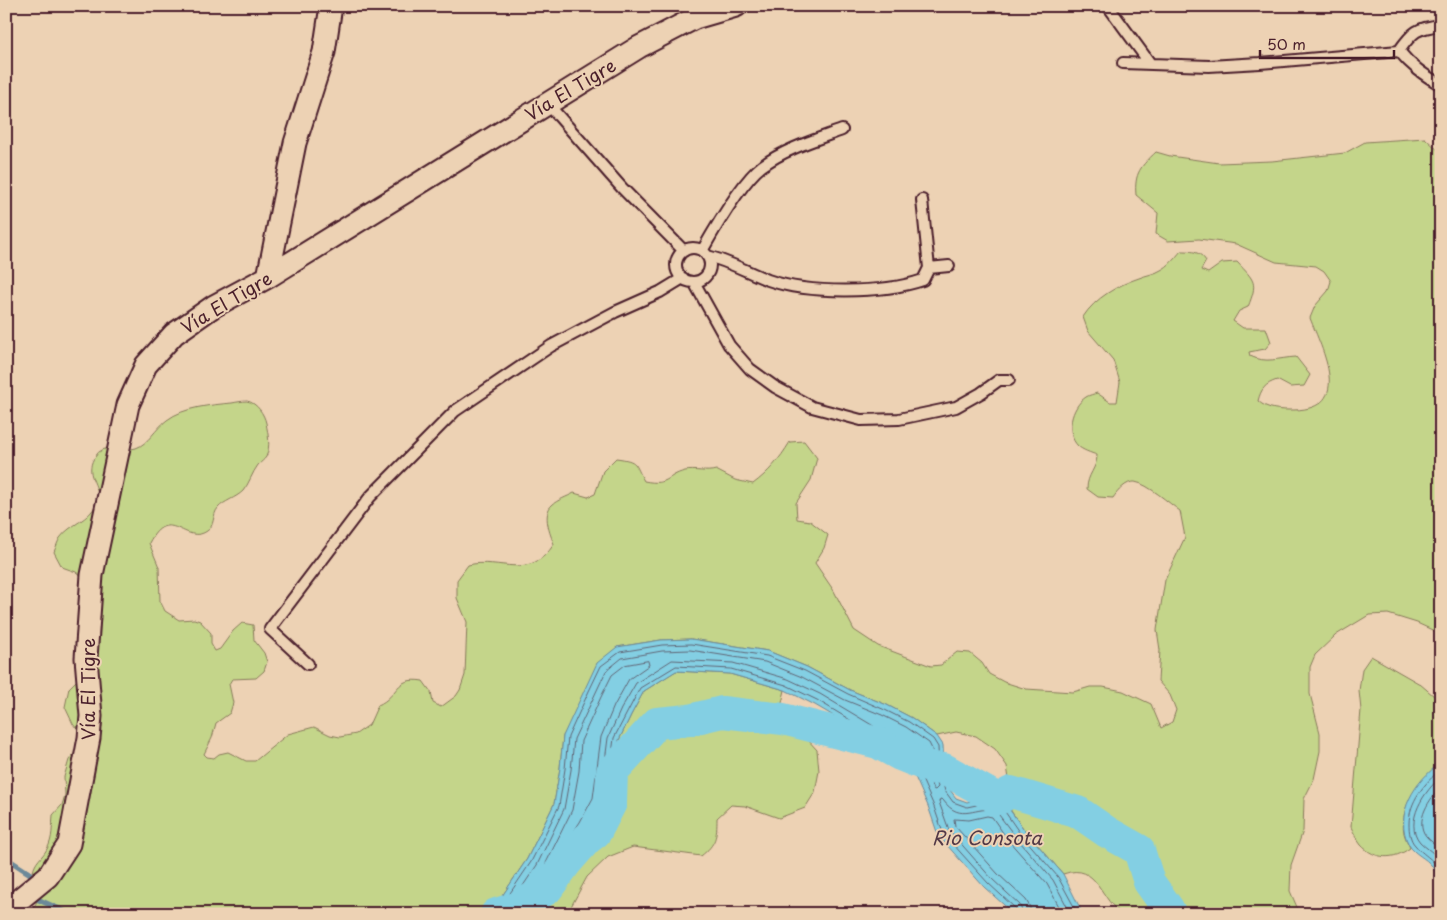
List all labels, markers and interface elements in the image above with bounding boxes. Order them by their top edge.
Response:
scale bar [1260,28,1393,60]
text: 50 m [1267,32,1306,55]
street label: Vía El Tigre [519,51,621,127]
street label: Vía El Tigre [175,264,277,340]
street label: Vía El Tigre [74,638,101,740]
water label: Rio Consota [932,823,1043,851]

